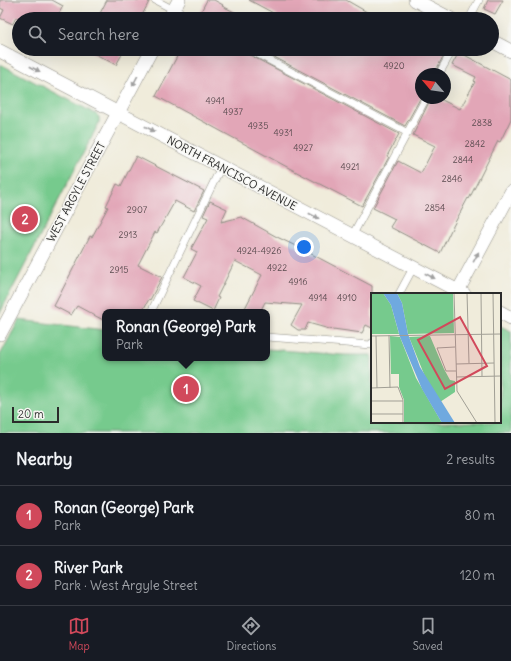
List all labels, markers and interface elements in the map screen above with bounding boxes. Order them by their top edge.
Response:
search box [12,12,499,56]
icon: search [26,23,48,45]
text: Search here [58,25,139,44]
house number: 4920 [383,60,405,71]
one-way arrow [29,66,40,72]
north arrow [415,68,451,104]
one-way arrow [132,75,138,87]
house number: 4941 [205,95,225,106]
house number: 4937 [223,106,244,117]
house number: 2838 [472,117,492,128]
house number: 4935 [248,120,268,131]
one-way arrow [144,126,155,133]
house number: 4931 [274,127,292,138]
street label: NORTH FRANCISCO AVENUE [165,133,299,213]
house number: 2842 [465,138,485,149]
street label: WEST ARGYLE STREET [44,139,108,245]
house number: 4927 [293,142,313,153]
house number: 2844 [453,154,473,165]
house number: 4921 [341,161,359,172]
house number: 2846 [442,173,462,184]
house number: 2854 [425,202,445,213]
pin: 2 [12,204,38,234]
house number: 2907 [127,204,148,215]
one-way arrow [309,213,320,219]
house number: 2913 [119,229,137,240]
your location [294,237,314,257]
house number: 4924-4926 [237,245,281,256]
one-way arrow [473,251,479,262]
house number: 4922 [267,262,287,273]
house number: 2915 [110,264,128,275]
one-way arrow [424,273,435,279]
house number: 4916 [288,276,308,287]
house number: 4914 [308,292,328,303]
house number: 4910 [337,292,357,303]
inset map [371,293,501,423]
popup [102,309,270,361]
text: Ronan (George) Park [116,317,256,336]
text: Park [116,336,143,353]
pin: 1 [173,374,199,404]
scale bar [12,405,59,424]
text: 20 m [18,407,44,421]
text: Nearby [16,448,72,470]
text: 2 results [446,451,495,468]
text: Ronan (George) Park [54,498,194,517]
text: 1 [26,507,32,524]
text: 80 m [464,507,495,524]
text: Park [54,517,81,534]
text: River Park [54,558,123,577]
text: 2 [25,567,33,584]
text: 120 m [460,567,495,584]
text: Park · West Argyle Street [54,577,198,594]
tab: Map [68,615,90,653]
tab: Directions [227,615,276,653]
tab: Saved [413,615,443,653]

